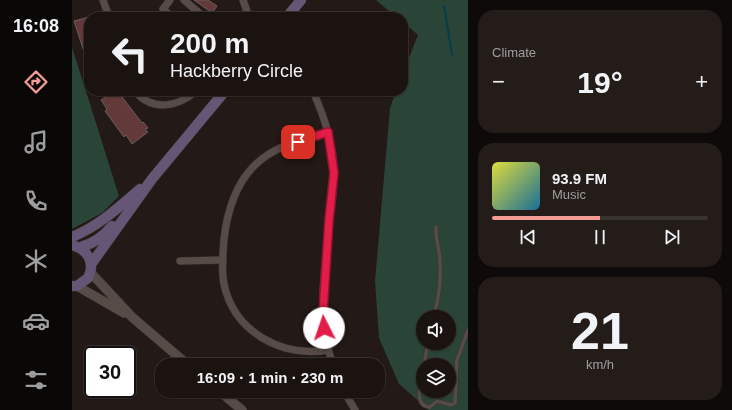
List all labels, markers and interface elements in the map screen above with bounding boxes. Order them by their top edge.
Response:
text: 16:08 [13,16,59,36]
icon: left [104,28,156,80]
text: 200 m [170,28,249,59]
text: Climate [492,45,536,60]
text: Hackberry Circle [170,61,303,81]
text: 19° [577,66,623,99]
icon: directions [22,68,50,96]
text: − [492,69,505,94]
text: + [695,69,708,94]
pin [281,125,315,159]
icon: music [22,128,50,156]
icon: arrive [287,131,309,153]
text: 93.9 FM [552,170,607,187]
icon: phone [22,187,50,215]
text: Music [552,187,586,202]
icon: previous [517,226,539,248]
icon: pause [589,226,611,248]
icon: next [661,226,683,248]
icon: climate [22,247,50,275]
text: 21 [571,302,629,360]
icon: car [22,307,50,335]
position arrow [303,307,345,349]
map controls [416,310,456,398]
button: sound [416,310,456,350]
speed limit sign: 30 [84,346,136,398]
text: km/h [586,357,614,372]
button: layers [416,358,456,398]
icon: filters [22,366,50,394]
text: 16:09 · 1 min · 230 m [197,369,343,386]

